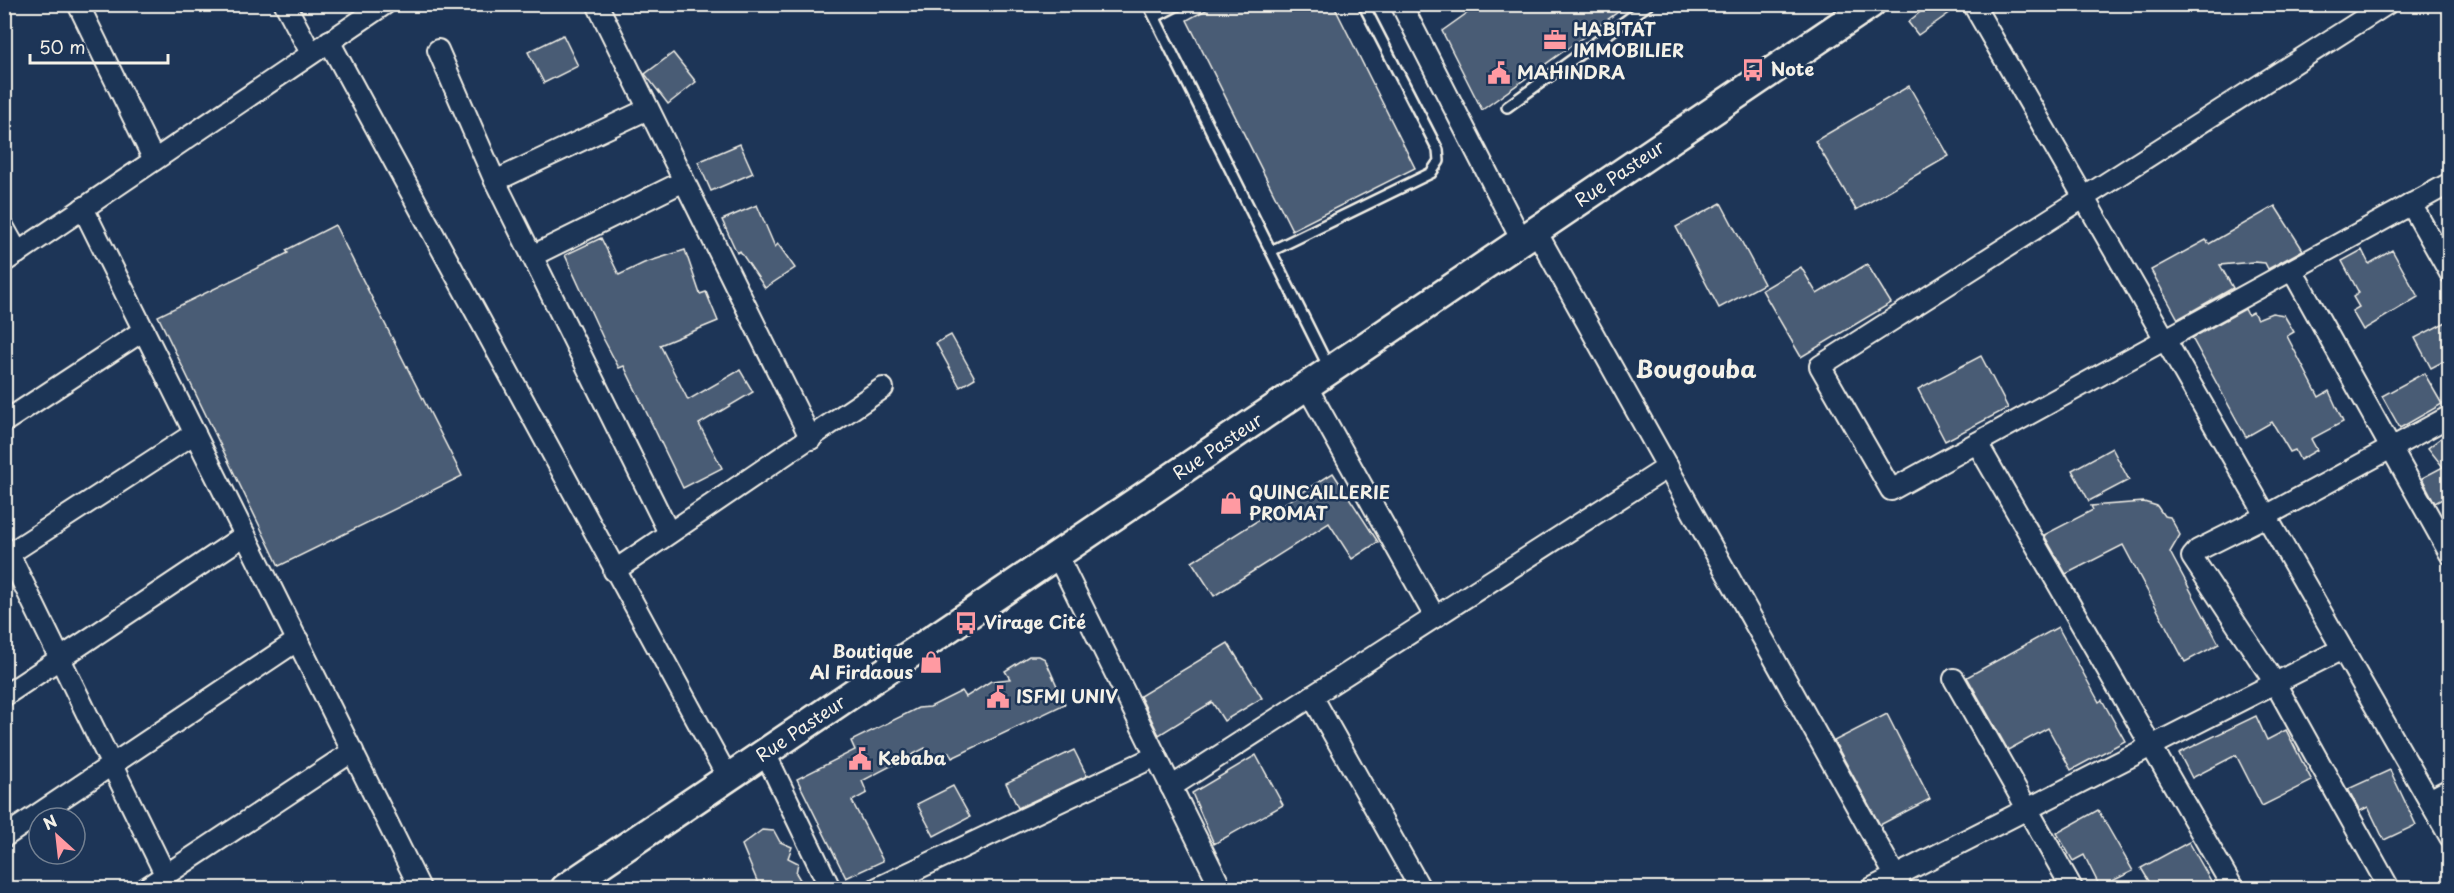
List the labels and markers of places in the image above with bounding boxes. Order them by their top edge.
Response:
place label: HABITAT IMMOBILIER [1573,15,1684,63]
office icon: HABITAT IMMOBILIER [1542,27,1568,53]
place label: Note [1771,55,1814,82]
bus stop icon: Note [1740,57,1766,83]
place label: MAHINDRA [1517,58,1625,85]
public building icon: MAHINDRA [1486,60,1512,86]
place label: QUINCAILLERIE PROMAT [1249,478,1390,526]
shop icon: QUINCAILLERIE PROMAT [1218,490,1244,516]
place label: Virage Cité [984,608,1086,635]
bus stop icon: Virage Cité [953,610,979,636]
place label: Boutique Al Firdaous [810,637,913,685]
shop icon: Boutique Al Firdaous [918,649,944,675]
place label: ISFMI UNIV [1016,682,1118,709]
public building icon: ISFMI UNIV [985,684,1011,710]
place label: Kebaba [878,744,947,771]
public building icon: Kebaba [847,746,873,772]

